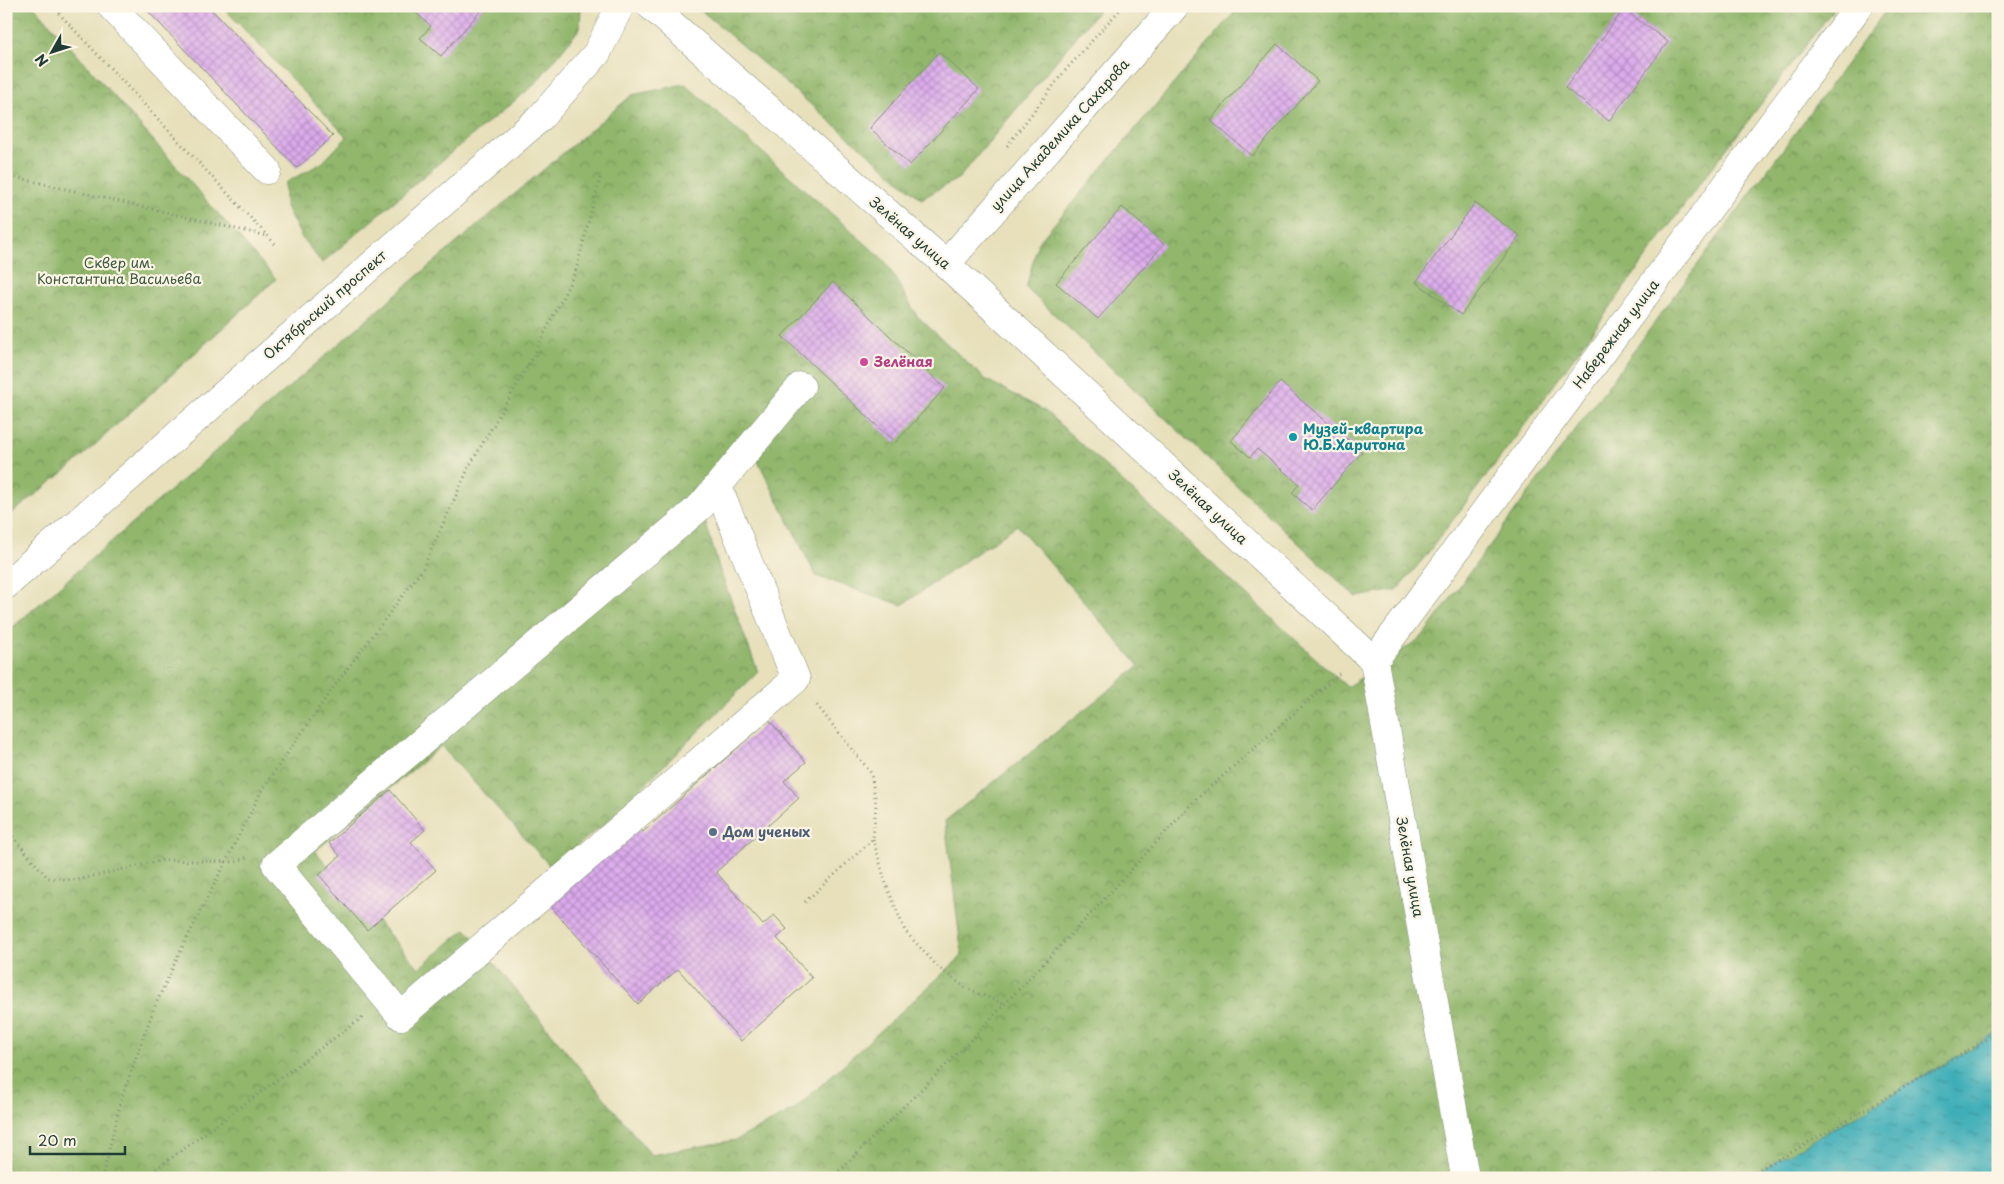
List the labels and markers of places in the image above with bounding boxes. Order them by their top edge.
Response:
place label: Зелёная [873,351,933,372]
marker: Зелёная [858,356,870,368]
place label: Музей-квартира Ю.Б.Харитона [1303,418,1424,455]
marker: Музей-квартира Ю.Б.Харитона [1287,431,1299,443]
place label: Дом ученых [722,821,810,842]
marker: Дом ученых [707,826,719,838]

